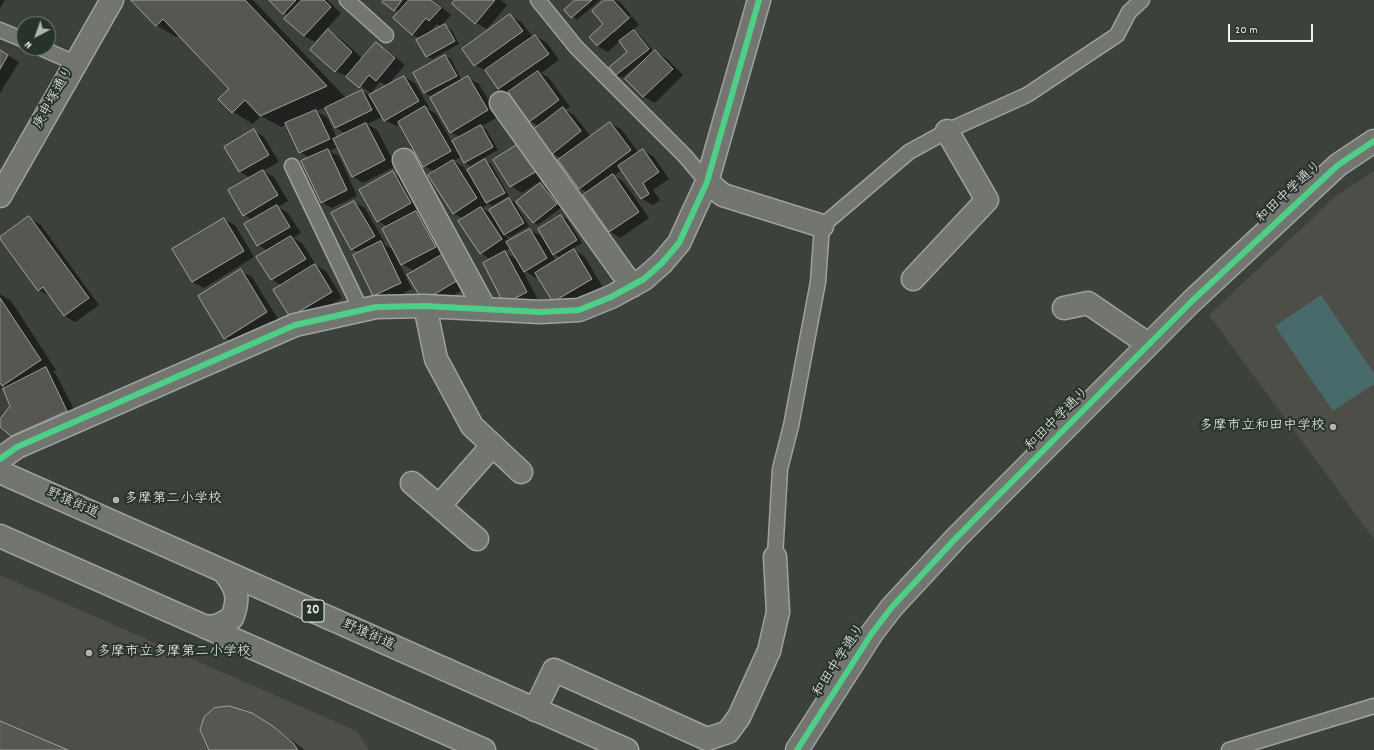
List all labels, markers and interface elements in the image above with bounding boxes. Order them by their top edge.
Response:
north arrow [16,16,56,56]
scale bar [1230,16,1315,42]
text: 20 m [1235,22,1258,39]
text: N [21,36,36,52]
street label: 庚申塚通り [31,63,79,133]
street label: 和田中学通り [1254,158,1326,228]
street label: 和田中学通り [1022,384,1094,456]
place label: 多摩市立和田中学校 [1199,419,1325,435]
marker: 多摩市立和田中学校 [1328,422,1338,432]
street label: 野猿街道 [43,485,101,523]
place label: 多摩第二小学校 [124,492,222,508]
marker: 多摩第二小学校 [111,495,121,505]
road number: 20 [302,600,324,622]
street label: 野猿街道 [339,617,397,655]
street label: 和田中学通り [810,621,870,701]
place label: 多摩市立多摩第二小学校 [97,645,251,661]
marker: 多摩市立多摩第二小学校 [84,648,94,658]

